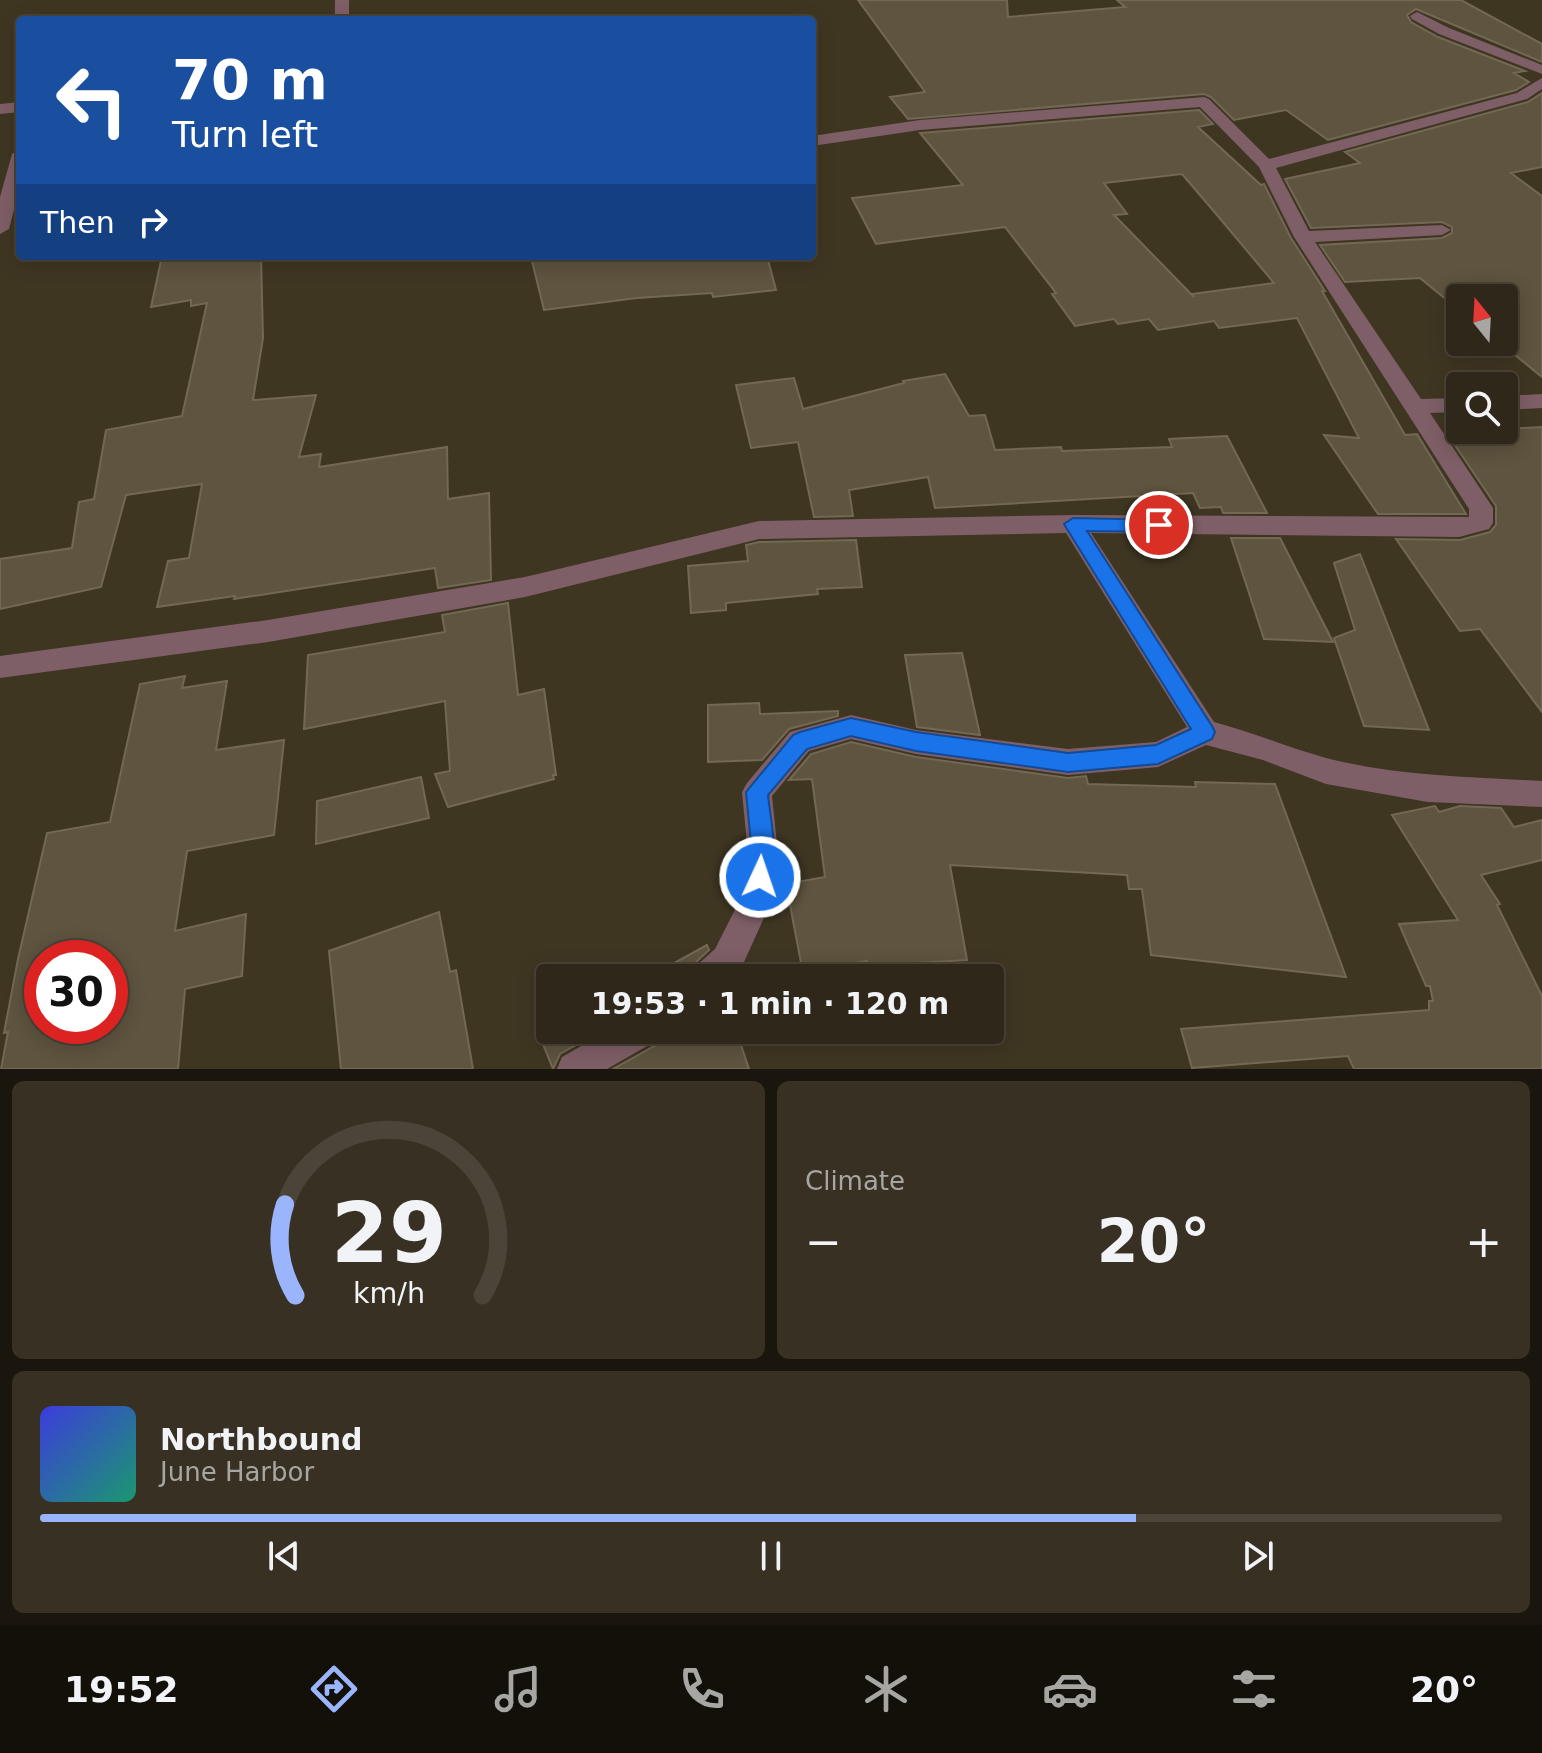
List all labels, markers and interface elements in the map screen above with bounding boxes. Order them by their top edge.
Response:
text: 70 m [172,47,328,112]
icon: left [40,48,144,152]
text: Turn left [172,114,318,155]
icon: right [131,200,175,244]
text: Then [40,205,115,240]
north arrow [1446,284,1518,356]
map controls [1446,284,1518,444]
button: search [1446,372,1518,444]
pin [1125,491,1193,559]
icon: arrive [1137,503,1181,547]
position arrow [718,835,802,919]
speed limit sign: 30 [24,940,128,1044]
text: 19:53 · 1 min · 120 m [591,986,949,1021]
text: Climate [805,1166,905,1196]
text: 29 [331,1185,446,1282]
text: 20° [1097,1206,1210,1276]
text: − [805,1216,842,1267]
text: + [1465,1216,1502,1267]
text: km/h [352,1276,425,1310]
text: Northbound [160,1422,363,1457]
text: June Harbor [160,1457,314,1487]
icon: previous [262,1534,306,1578]
icon: pause [749,1534,793,1578]
icon: next [1236,1534,1280,1578]
icon: directions [306,1661,362,1717]
icon: music [490,1661,546,1717]
icon: phone [674,1661,730,1717]
icon: climate [858,1661,914,1717]
icon: car [1042,1661,1098,1717]
icon: filters [1226,1661,1282,1717]
text: 19:52 [64,1669,179,1710]
text: 20° [1410,1669,1478,1710]

